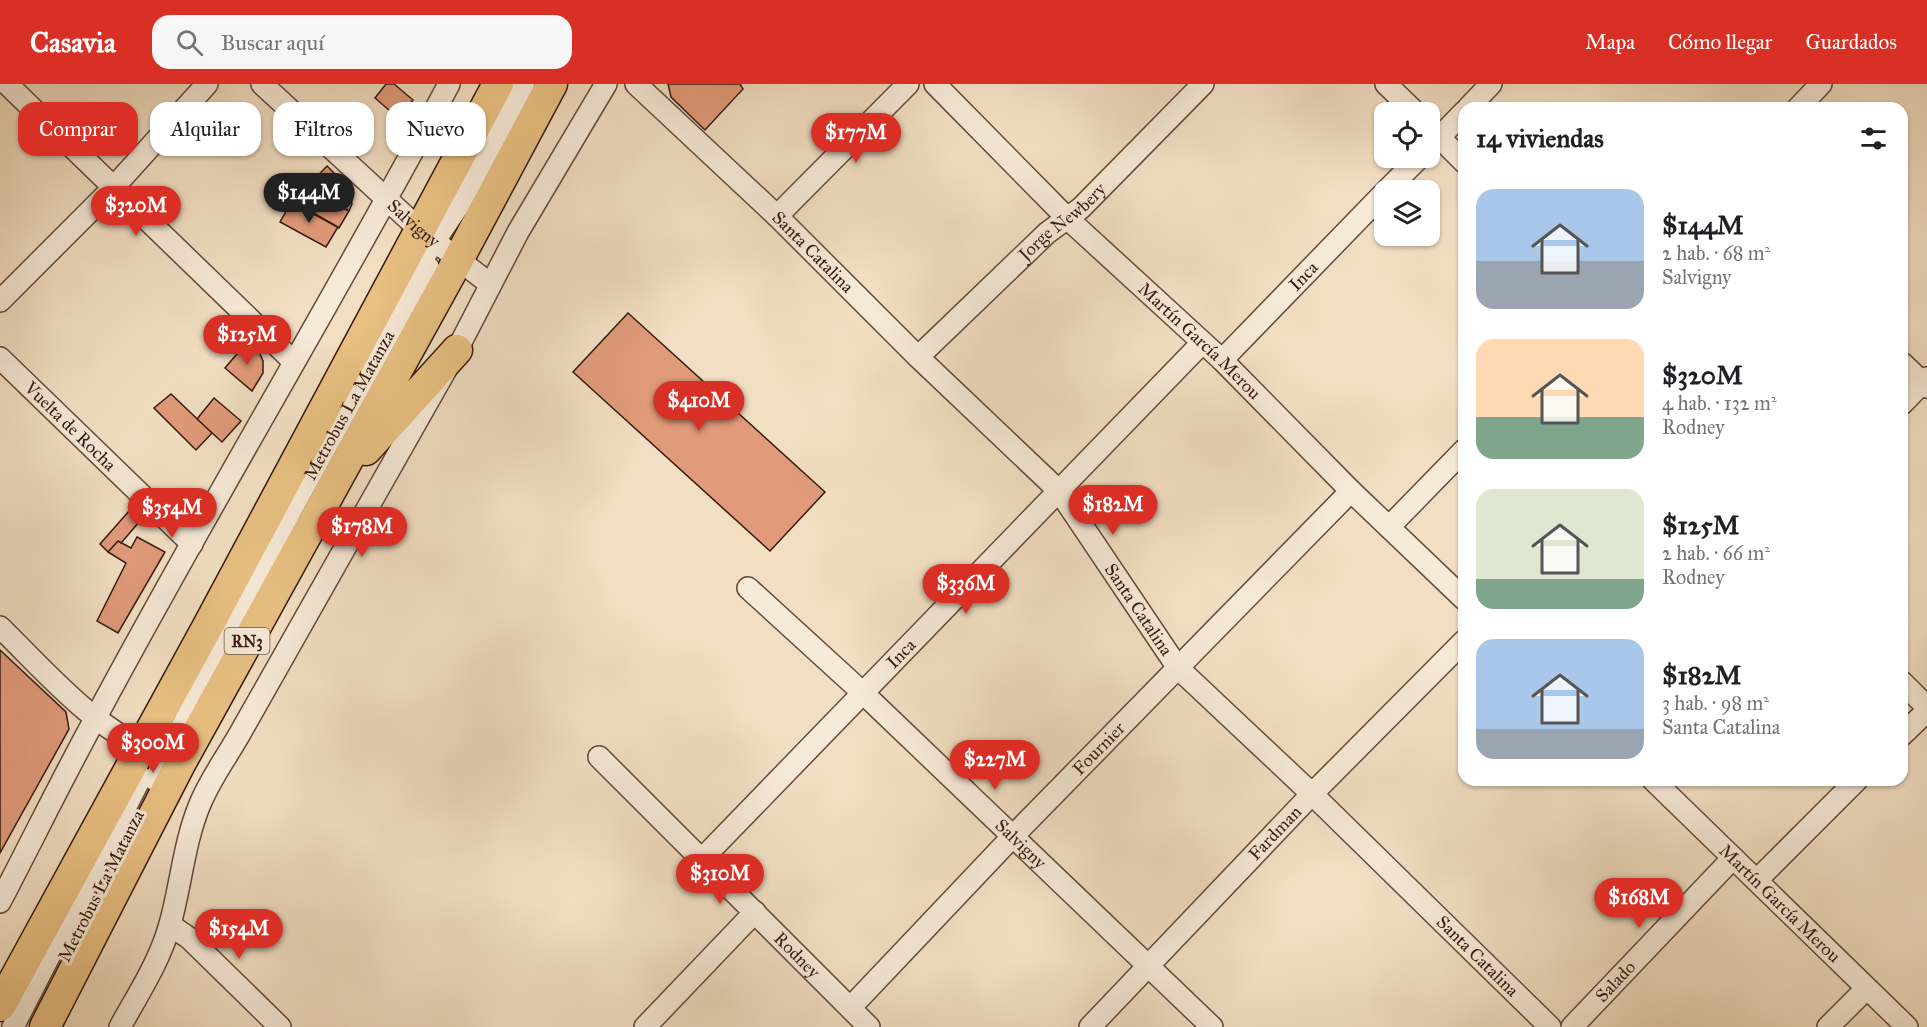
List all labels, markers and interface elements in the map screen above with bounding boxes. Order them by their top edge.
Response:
search box [152,15,572,69]
text: Casavia [30,25,116,60]
icon: search [173,26,206,59]
text: Buscar aquí [221,29,324,56]
text: Mapa [1585,29,1635,55]
text: Cómo llegar [1668,29,1772,55]
text: Guardados [1805,29,1897,55]
chip: Comprar [18,102,138,156]
chip: Alquilar [150,102,261,156]
chip: Filtros [273,102,374,156]
chip: Nuevo [386,102,486,156]
map controls [1374,102,1440,246]
button: locate [1374,102,1440,168]
pin: $177M [814,113,898,164]
text: $177M [825,120,887,144]
text: 14 viviendas [1476,122,1604,154]
icon: filters [1857,122,1890,155]
pin: $144M [267,173,351,224]
street label: Jorge Newbery [1013,178,1111,267]
text: $144M [278,180,340,204]
button: layers [1374,180,1440,246]
pin: $320M [94,186,178,237]
text: $320M [105,193,167,217]
street label: Salvigny [383,194,445,252]
street label: Santa Catalina [768,207,859,298]
text: $144M [1662,209,1744,241]
icon: home [1524,213,1596,285]
text: 2 hab. · 68 m² [1662,241,1770,265]
street label: Inca [1284,256,1323,295]
text: Salvigny [1662,265,1731,289]
street label: Martín García Merou [1134,278,1266,404]
pin: $125M [205,315,289,366]
text: $125M [217,322,277,346]
street label: Metrobus La Matanza [299,326,399,484]
text: $320M [1662,359,1743,391]
icon: home [1524,363,1596,435]
street label: Vuelta de Rocha [19,376,121,476]
pin: $410M [657,381,741,432]
text: $410M [667,388,731,412]
text: 4 hab. · 132 m² [1662,391,1777,415]
text: Rodney [1662,415,1725,439]
pin: $182M [1071,485,1155,536]
pin: $354M [130,488,214,539]
text: $182M [1082,492,1144,516]
text: $354M [142,495,202,519]
pin: $178M [320,507,404,558]
text: $125M [1662,509,1739,541]
icon: home [1524,513,1596,585]
text: $178M [331,514,393,538]
text: 2 hab. · 66 m² [1662,541,1770,565]
street label: Santa Catalina [1100,559,1178,660]
pin: $336M [924,564,1008,615]
text: Rodney [1662,565,1725,589]
text: $336M [937,571,995,595]
road number: RN3 [224,628,270,654]
street label: Inca [882,634,921,673]
text: $182M [1662,659,1741,691]
icon: home [1524,663,1596,735]
text: 3 hab. · 98 m² [1662,691,1769,715]
text: Santa Catalina [1662,715,1780,739]
street label: Fournier [1068,717,1130,780]
pin: $300M [111,723,195,774]
text: $300M [121,730,185,754]
pin: $227M [953,740,1037,791]
text: $227M [964,747,1026,771]
street label: Fardman [1244,801,1306,865]
street label: Metrobus La Matanza [53,806,149,966]
street label: Salvigny [990,814,1051,874]
street label: Martín García Merou [1715,839,1845,968]
pin: $310M [678,854,762,905]
text: $310M [690,861,750,885]
pin: $168M [1597,878,1681,929]
text: $168M [1608,885,1670,909]
pin: $154M [197,909,281,960]
street label: Santa Catalina [1432,911,1524,1002]
text: $154M [209,916,269,940]
street label: Rodney [769,927,825,983]
street label: Salado [1591,956,1640,1007]

